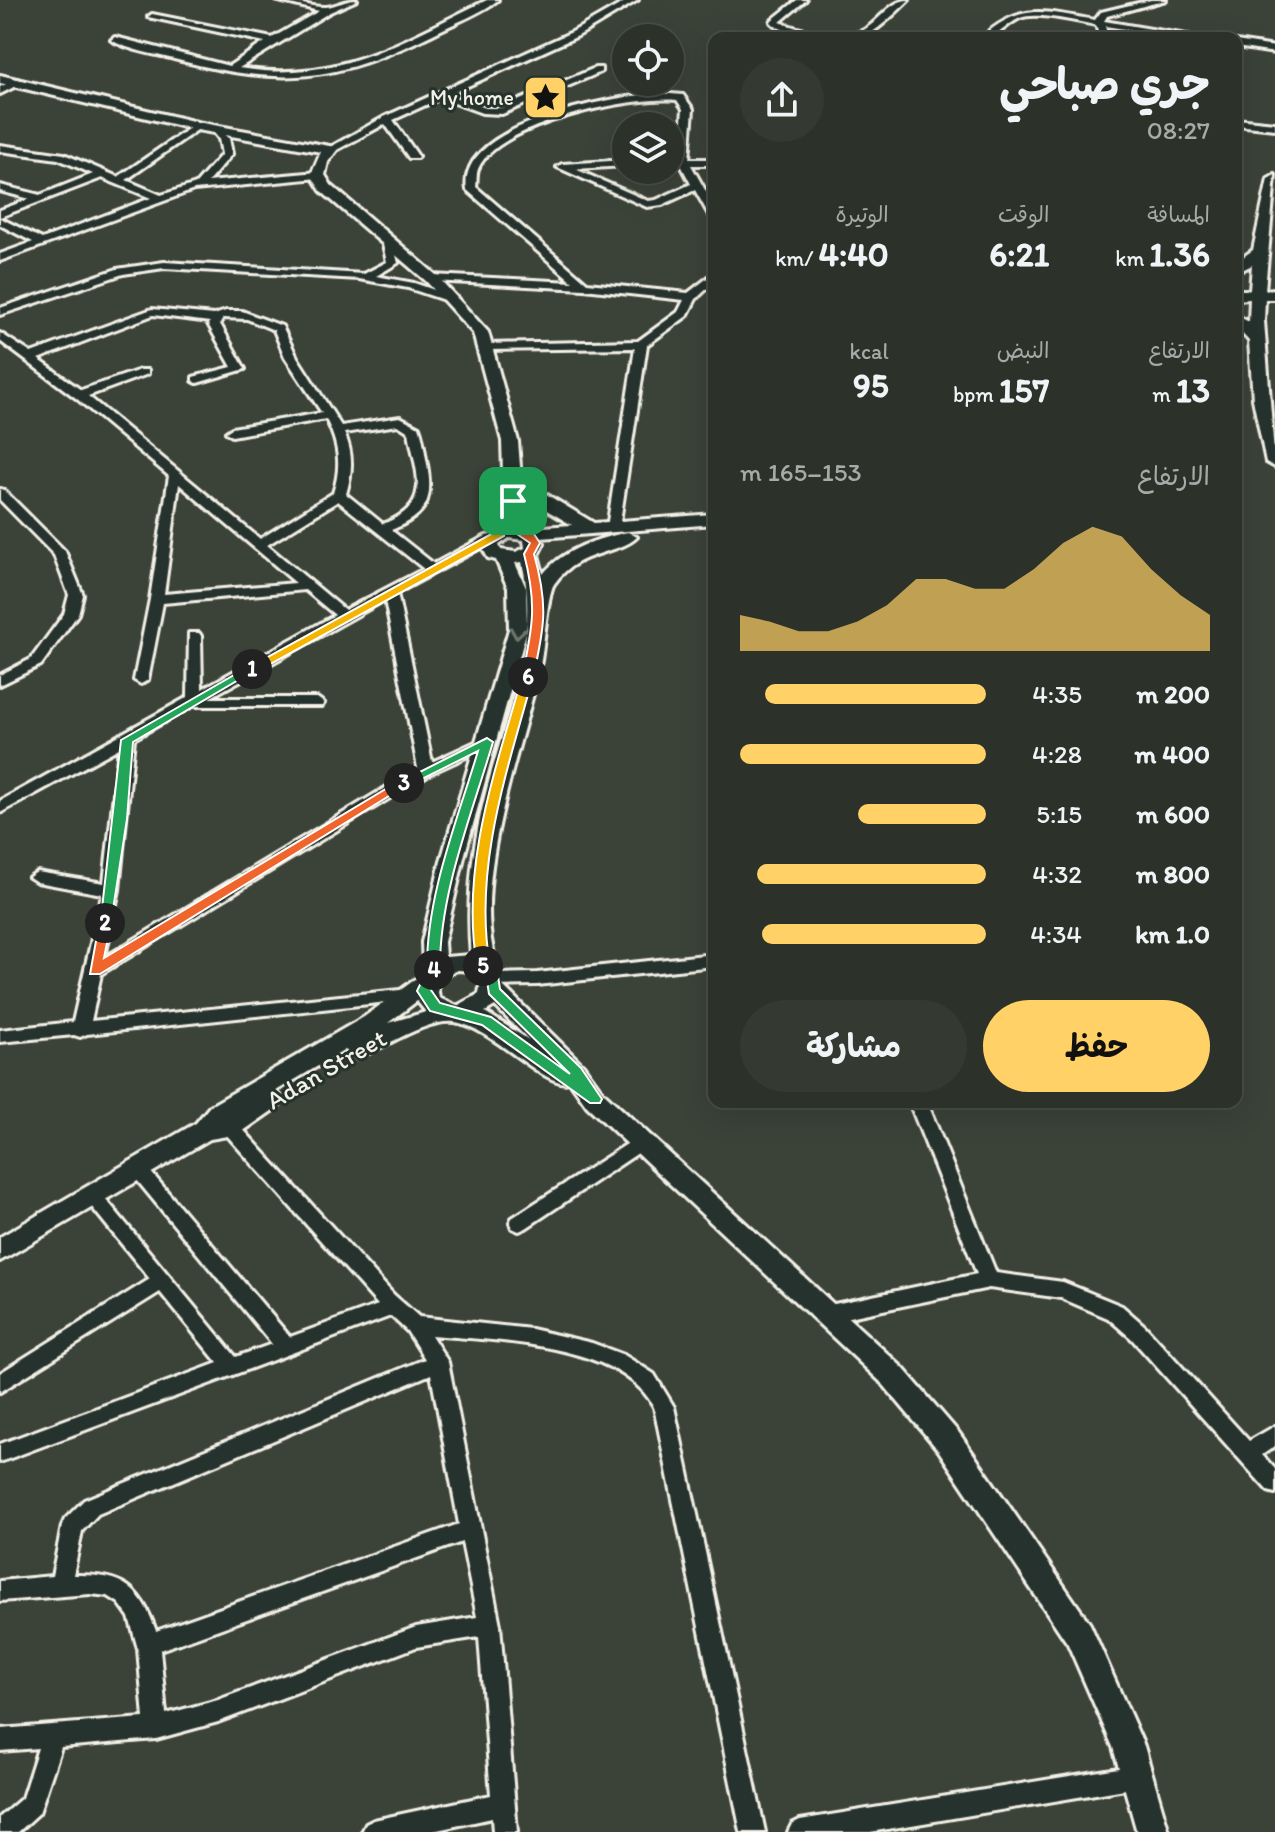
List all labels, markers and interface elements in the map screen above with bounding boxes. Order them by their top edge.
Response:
map controls [612,24,684,184]
button: locate [612,24,684,96]
text: جري صباحي [999,57,1210,110]
button: share [740,58,824,142]
place icon: My home [521,73,569,121]
place label: My home [430,84,514,111]
button: layers [612,112,684,184]
text: 08:27 [1147,114,1210,146]
text: الوتيرة [836,201,889,228]
text: الوقت [998,201,1049,228]
text: المسافة [1147,201,1210,228]
text: 4:40 [819,234,889,275]
text: 6:21 [989,234,1049,275]
text: 1.36 [1149,234,1210,275]
text: /km [775,245,819,272]
text: km [1115,245,1149,272]
text: النبض [997,337,1049,364]
text: الارتفاع [1148,337,1210,364]
text: kcal [850,338,889,365]
text: 95 [853,365,889,406]
text: 157 [999,370,1049,411]
text: 13 [1176,370,1210,411]
text: bpm [953,381,999,408]
text: m [1152,381,1176,408]
text: 153–165 m [740,456,862,488]
text: الارتفاع [1137,460,1210,492]
pin [479,467,547,535]
icon: arrive [491,479,535,523]
one-way arrow [509,626,526,640]
pin: 1 [232,649,272,689]
text: 1 [247,655,257,682]
pin: 6 [508,657,548,697]
text: 6 [522,663,534,690]
text: 4:35 [1032,678,1082,710]
text: 200 m [1137,678,1210,710]
text: 4:28 [1032,738,1082,770]
text: 400 m [1135,738,1210,770]
pin: 3 [384,763,424,803]
text: 3 [398,769,410,796]
text: 5:15 [1036,798,1082,830]
text: 600 m [1136,798,1210,830]
text: 4:32 [1032,858,1082,890]
text: 800 m [1136,858,1210,890]
pin: 2 [85,903,125,943]
text: 2 [99,909,111,936]
text: 4:34 [1030,918,1082,950]
text: 1.0 km [1135,918,1210,950]
pin: 5 [463,946,503,986]
pin: 4 [414,950,454,990]
text: 5 [477,952,489,979]
text: 4 [427,956,441,983]
button: مشاركة [740,1000,967,1092]
button: حفظ [983,1000,1210,1092]
street label: Adan Street [260,1022,392,1116]

